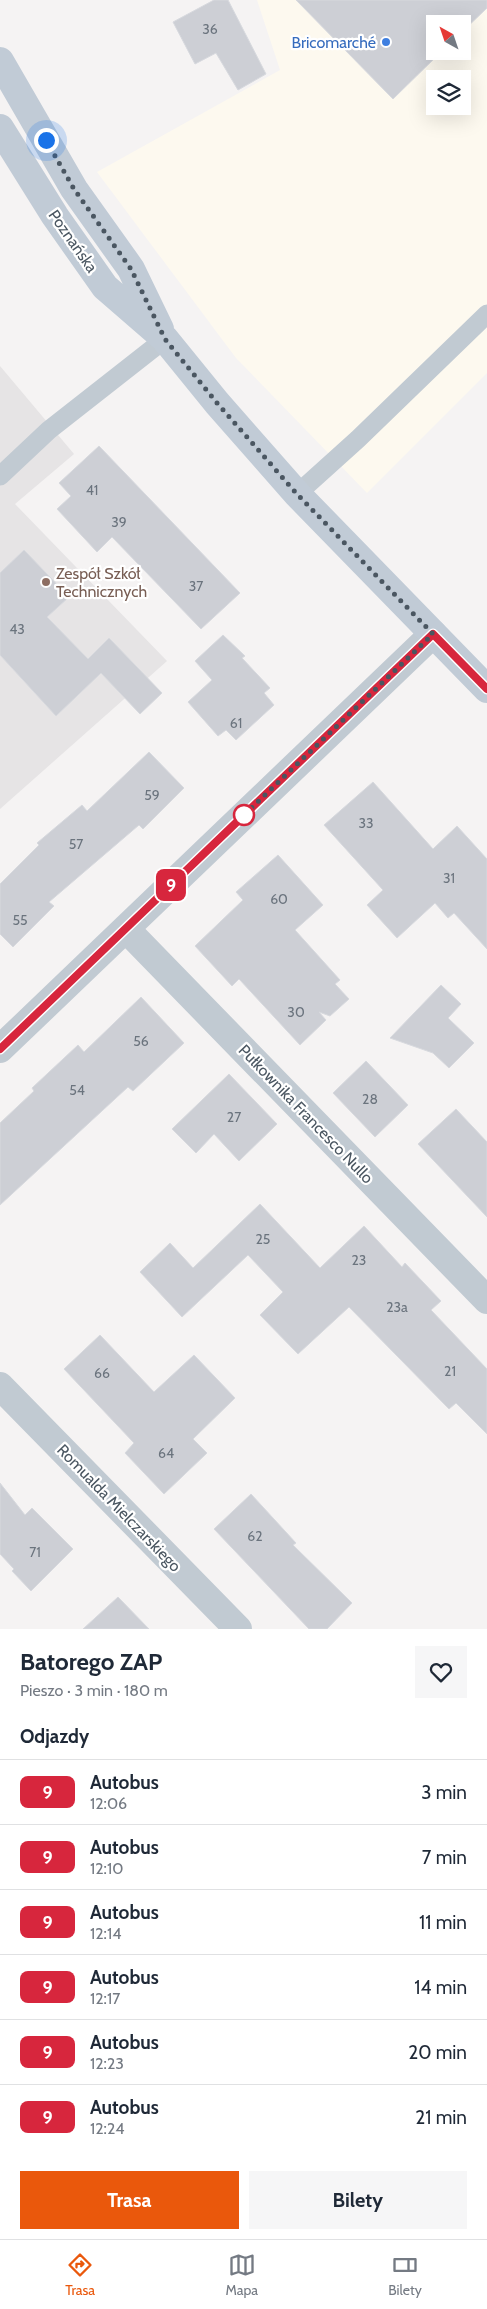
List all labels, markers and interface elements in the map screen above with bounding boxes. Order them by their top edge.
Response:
north arrow [426,15,471,60]
map controls [426,15,471,115]
house number: 36 [202,20,218,38]
place label: Bricomarché [291,33,376,52]
marker: Bricomarché [380,36,392,48]
button: layers [426,70,471,115]
your location [34,128,59,153]
street label: Poznańska [45,206,102,276]
house number: 41 [86,481,98,499]
house number: 39 [111,513,127,531]
place label: Zespół Szkół Technicznych [56,564,147,601]
marker: Zespół Szkół Technicznych [40,576,52,588]
house number: 37 [189,577,203,595]
house number: 43 [9,620,25,638]
house number: 61 [230,714,242,732]
house number: 59 [144,786,160,804]
unlabelled marker [233,804,255,826]
house number: 33 [358,814,374,832]
house number: 57 [69,835,83,853]
line badge: 9 [155,869,187,901]
house number: 31 [443,869,455,887]
text: 9 [166,874,176,896]
house number: 60 [270,890,288,908]
house number: 55 [12,911,28,929]
house number: 30 [287,1003,305,1021]
house number: 56 [133,1032,149,1050]
street label: Pułkownika Francesco Nullo [235,1041,377,1187]
house number: 54 [69,1081,85,1099]
house number: 28 [362,1090,378,1108]
house number: 27 [227,1108,241,1126]
house number: 25 [256,1230,270,1248]
house number: 23 [352,1251,366,1269]
house number: 23a [386,1298,408,1316]
house number: 21 [444,1362,456,1380]
house number: 66 [94,1364,110,1382]
street label: Romualda Mielczarskiego [53,1440,185,1576]
house number: 64 [158,1444,174,1462]
house number: 62 [247,1527,263,1545]
house number: 71 [29,1543,41,1561]
button: heart [415,1646,467,1698]
text: Batorego ZAP [20,1647,162,1676]
text: Pieszo · 3 min · 180 m [20,1681,168,1700]
text: Odjazdy [20,1725,89,1748]
text: Autobus [90,1771,159,1794]
text: 9 [42,1781,53,1803]
text: 3 min [421,1781,467,1804]
text: 12:06 [90,1794,127,1813]
text: Autobus [90,1836,159,1859]
text: 9 [42,1846,53,1868]
text: 7 min [422,1846,467,1869]
text: 12:10 [90,1859,123,1878]
text: Autobus [90,1901,159,1924]
text: 9 [42,1911,53,1933]
text: 11 min [419,1911,467,1934]
text: 12:14 [90,1924,121,1943]
text: Autobus [90,1966,159,1989]
text: 9 [42,1976,53,1998]
text: 14 min [414,1976,467,1999]
text: 12:17 [90,1989,120,2008]
text: Autobus [90,2031,159,2054]
text: 9 [42,2041,53,2063]
text: 20 min [408,2041,467,2064]
text: 12:23 [90,2054,124,2073]
text: Autobus [90,2096,159,2119]
text: 9 [42,2106,53,2128]
text: 21 min [415,2106,467,2129]
text: 12:24 [90,2119,125,2138]
button: Trasa [20,2171,239,2229]
button: Bilety [249,2171,467,2229]
tab: Trasa [65,2251,95,2299]
tab: Mapa [225,2251,258,2299]
tab: Bilety [388,2251,422,2299]

